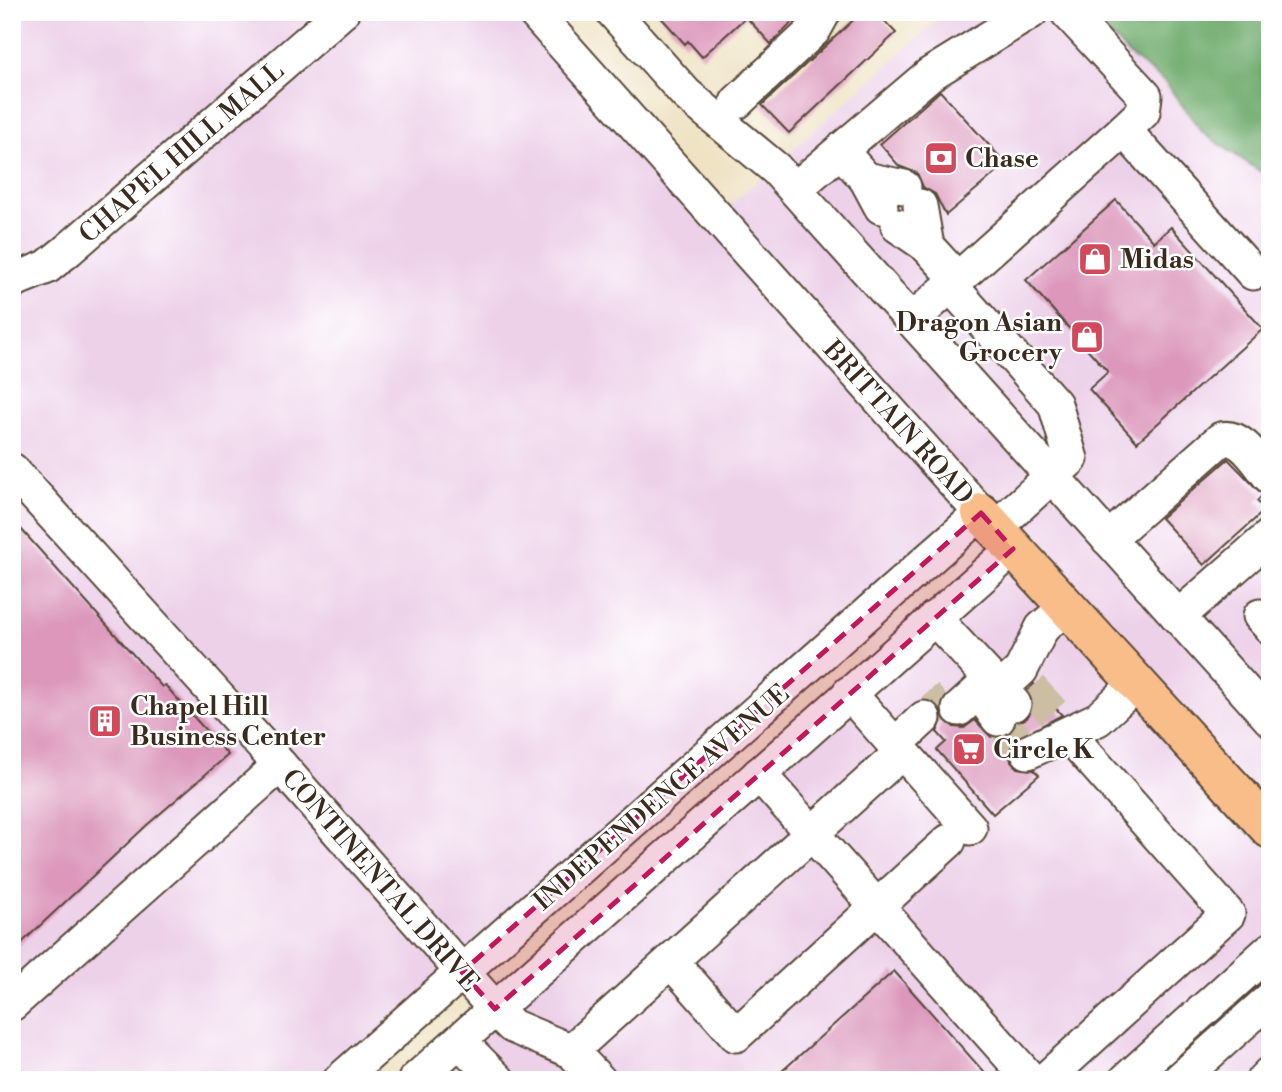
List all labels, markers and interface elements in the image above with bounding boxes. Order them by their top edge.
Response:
street label: CHAPEL HILL MALL [73,55,291,250]
bank icon: Chase [922,139,960,177]
place label: Chase [965,143,1039,175]
shop icon: Midas [1076,240,1114,278]
place label: Midas [1120,244,1194,276]
place label: Dragon Asian Grocery [896,307,1063,369]
shop icon: Dragon Asian Grocery [1068,318,1106,356]
street label: BRITTAIN ROAD [816,333,980,511]
street label: INDEPENDENCE AVENUE [527,678,796,918]
place label: Chapel Hill Business Center [130,691,326,753]
building icon: Chapel Hill Business Center [86,702,124,740]
supermarket icon: Circle K [950,730,988,768]
place label: Circle K [993,734,1095,766]
street label: CONTINENTAL DRIVE [275,763,486,999]

